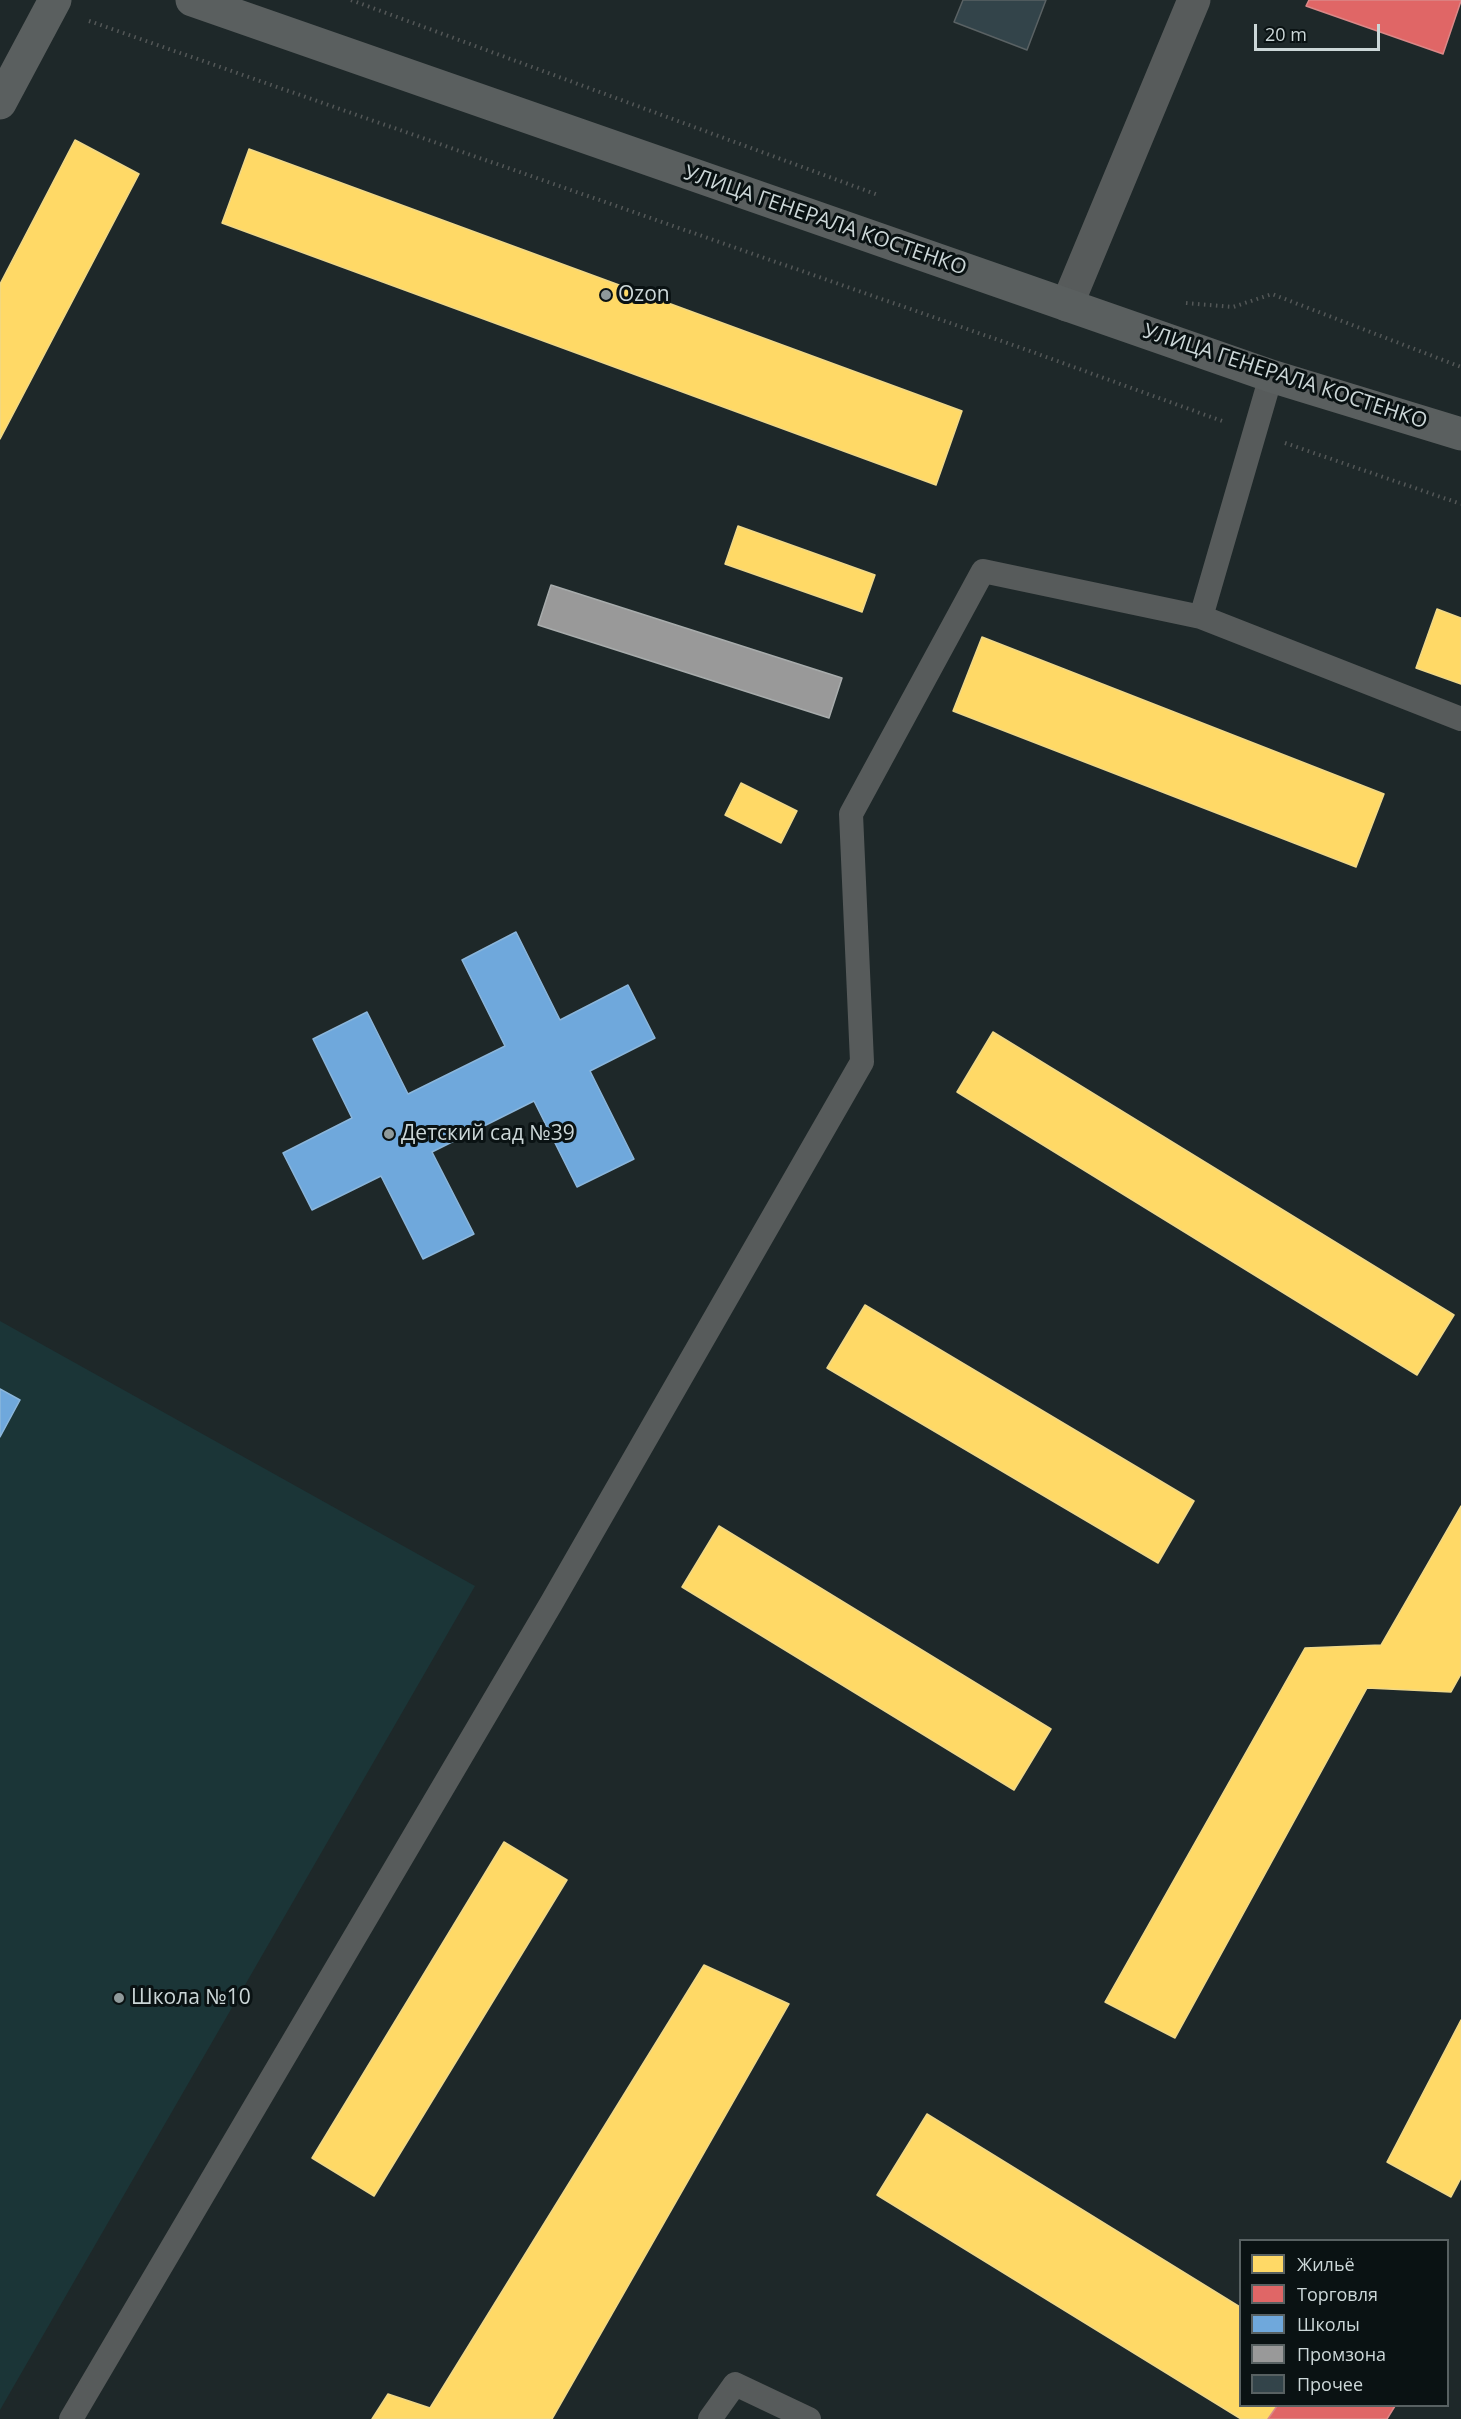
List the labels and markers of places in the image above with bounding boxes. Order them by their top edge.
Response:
place label: Ozon [618,282,670,308]
marker: Ozon [599,288,613,302]
place label: Детский сад №39 [401,1121,575,1147]
marker: Детский сад №39 [382,1127,396,1141]
place label: Школа №10 [131,1985,251,2011]
marker: Школа №10 [112,1991,126,2005]

